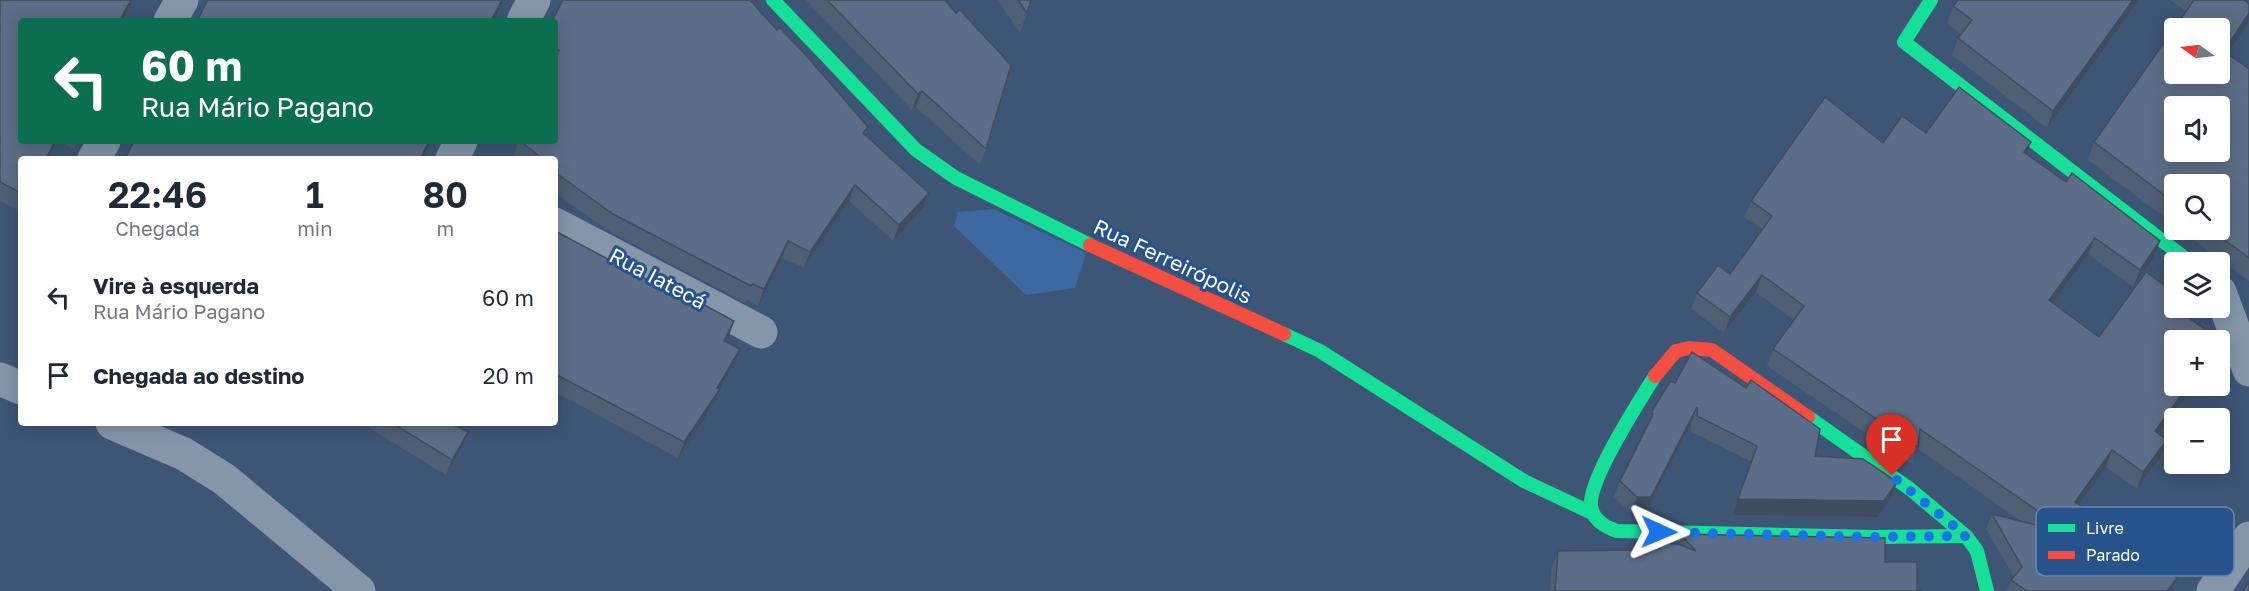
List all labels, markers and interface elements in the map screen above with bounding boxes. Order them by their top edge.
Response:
north arrow [2164,18,2230,84]
map controls [2164,18,2230,474]
text: 60 m [141,40,242,90]
icon: left [42,42,120,120]
text: Rua Mário Pagano [141,91,374,123]
button: sound [2164,96,2230,162]
text: 22:46 [108,173,207,216]
text: 1 [306,173,324,216]
text: 80 [422,173,468,216]
button: search [2164,174,2230,240]
street label: Rua Ferreirópolis [1090,213,1256,309]
text: Chegada [115,216,200,240]
text: min [297,216,333,240]
text: m [436,216,454,240]
street label: Rua Iatecá [605,242,711,314]
button: layers [2164,252,2230,318]
text: Vire à esquerda [93,272,259,299]
icon: left [42,281,75,314]
text: 60 m [482,284,534,311]
text: Rua Mário Pagano [93,299,265,323]
button: + [2164,330,2230,396]
icon: arrive [42,359,75,392]
text: Chegada ao destino [93,362,305,389]
text: 20 m [483,362,534,389]
button: − [2164,408,2230,474]
pin [1866,414,1917,476]
icon: arrive [1875,423,1908,456]
position arrow [1627,500,1691,564]
legend [2036,507,2234,576]
text: Livre [2086,518,2124,538]
text: Parado [2086,545,2140,565]

